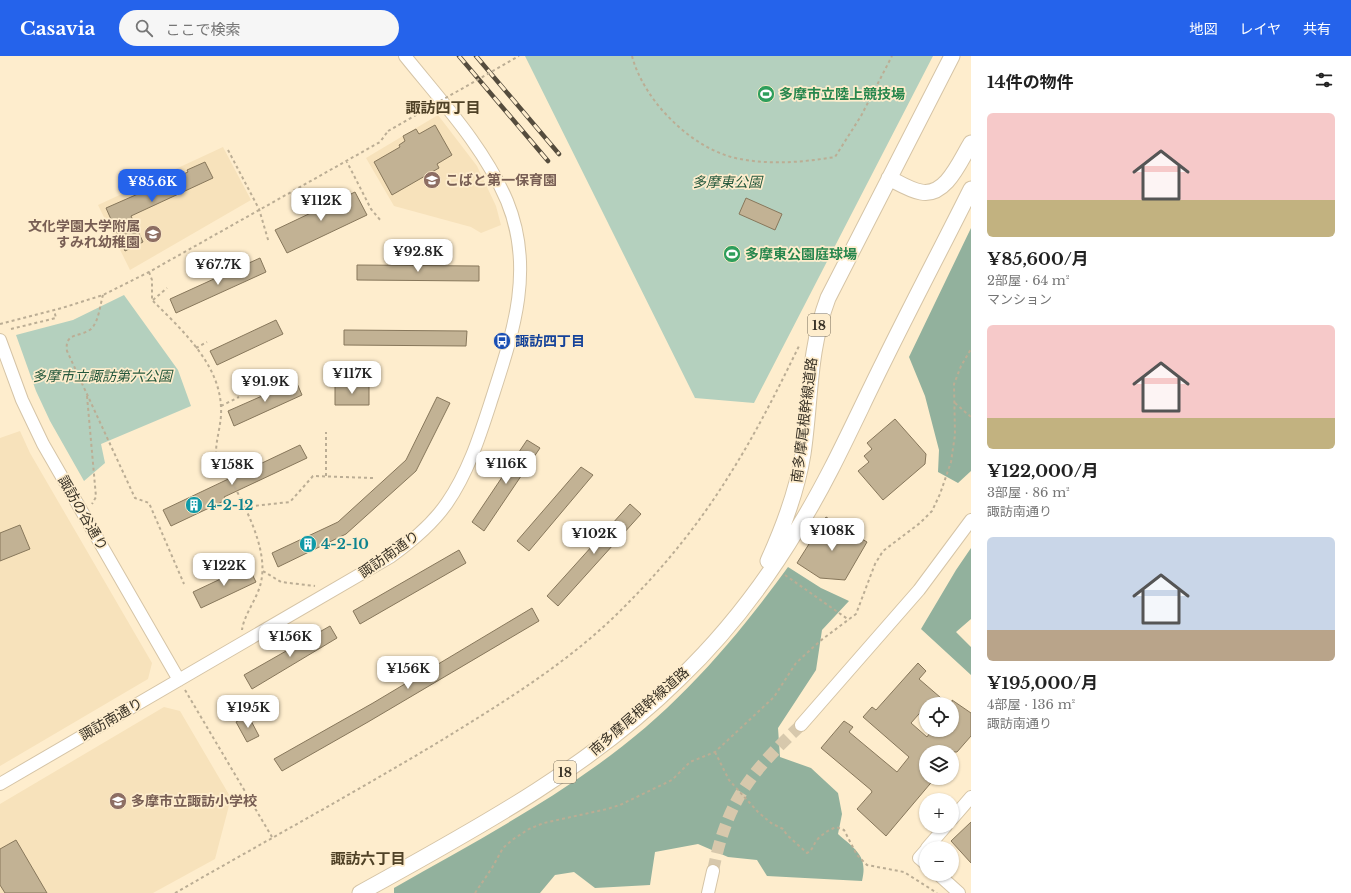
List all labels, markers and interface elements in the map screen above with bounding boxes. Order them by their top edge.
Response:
search box [119,10,399,46]
text: Casavia [20,17,95,40]
icon: search [133,17,155,39]
text: ここで検索 [165,20,240,39]
text: 地図 [1189,20,1217,38]
text: レイヤ [1239,20,1281,38]
text: 共有 [1303,20,1331,38]
icon: filters [1313,69,1335,91]
text: 14件の物件 [987,72,1074,93]
sports icon: 多摩市立陸上競技場 [756,84,776,104]
place label: 多摩市立陸上競技場 [779,85,905,103]
district label: 諏訪四丁目 [405,98,481,117]
icon: home [1125,139,1197,211]
pin: ¥85.6K [119,169,185,203]
school or university icon: こばと第一保育園 [422,170,442,190]
place label: こばと第一保育園 [445,171,557,189]
text: ¥85.6K [127,173,177,190]
park label: 多摩東公園 [692,173,764,191]
pin: ¥112K [293,188,349,222]
text: ¥112K [300,192,342,209]
place label: 文化学園大学附属 すみれ幼稚園 [28,217,140,251]
school or university icon: 文化学園大学附属 すみれ幼稚園 [143,224,163,244]
pin: ¥92.8K [385,239,451,273]
text: ¥92.8K [393,243,443,260]
sports icon: 多摩東公園庭球場 [722,244,742,264]
place label: 多摩東公園庭球場 [745,245,857,263]
text: ¥85,600/月 [987,249,1089,270]
pin: ¥67.7K [185,252,251,286]
text: ¥67.7K [195,256,241,273]
text: 2部屋 · 64 m² [987,272,1070,289]
text: マンション [987,291,1052,308]
road number: 18 [808,314,830,336]
bus stop icon: 諏訪四丁目 [492,331,512,351]
place label: 諏訪四丁目 [515,332,585,350]
icon: home [1125,351,1197,423]
street label: 南多摩尾根幹線道路 [787,356,821,484]
pin: ¥117K [324,361,380,395]
text: ¥117K [332,365,372,382]
park label: 多摩市立諏訪第六公園 [32,367,174,385]
pin: ¥91.9K [232,369,298,403]
text: ¥91.9K [241,373,289,390]
pin: ¥116K [478,451,534,485]
pin: ¥158K [204,452,260,486]
text: ¥116K [485,455,527,472]
text: ¥158K [210,456,254,473]
text: ¥122,000/月 [987,461,1099,482]
street label: 諏訪の谷通り [54,472,112,554]
text: 3部屋 · 86 m² [987,484,1070,501]
building icon: 4-2-12 [184,495,204,515]
place label: 4-2-12 [207,496,253,514]
text: 諏訪南通り [987,503,1052,520]
pin: ¥108K [804,518,860,552]
pin: ¥102K [566,521,622,555]
text: ¥108K [809,522,855,539]
text: ¥102K [571,525,617,542]
street label: 諏訪南通り [355,527,423,581]
building icon: 4-2-10 [298,534,318,554]
place label: 4-2-10 [321,535,369,553]
pin: ¥122K [196,553,252,587]
text: ¥122K [202,557,246,574]
icon: home [1125,563,1197,635]
pin: ¥156K [262,624,318,658]
text: ¥156K [268,628,312,645]
pin: ¥156K [380,656,436,690]
text: ¥156K [386,660,430,677]
street label: 南多摩尾根幹線道路 [586,663,692,759]
text: ¥195,000/月 [987,673,1098,694]
street label: 諏訪南通り [76,694,146,744]
pin: ¥195K [220,695,276,729]
text: 4部屋 · 136 m² [987,696,1075,713]
map controls [919,697,959,881]
button: locate [919,697,959,737]
text: ¥195K [226,699,270,716]
text: 諏訪南通り [987,715,1052,732]
button: layers [919,745,959,785]
road number: 18 [554,761,576,783]
school or university icon: 多摩市立諏訪小学校 [108,791,128,811]
place label: 多摩市立諏訪小学校 [131,792,257,810]
button: + [919,793,959,833]
button: − [919,841,959,881]
district label: 諏訪六丁目 [330,849,406,868]

